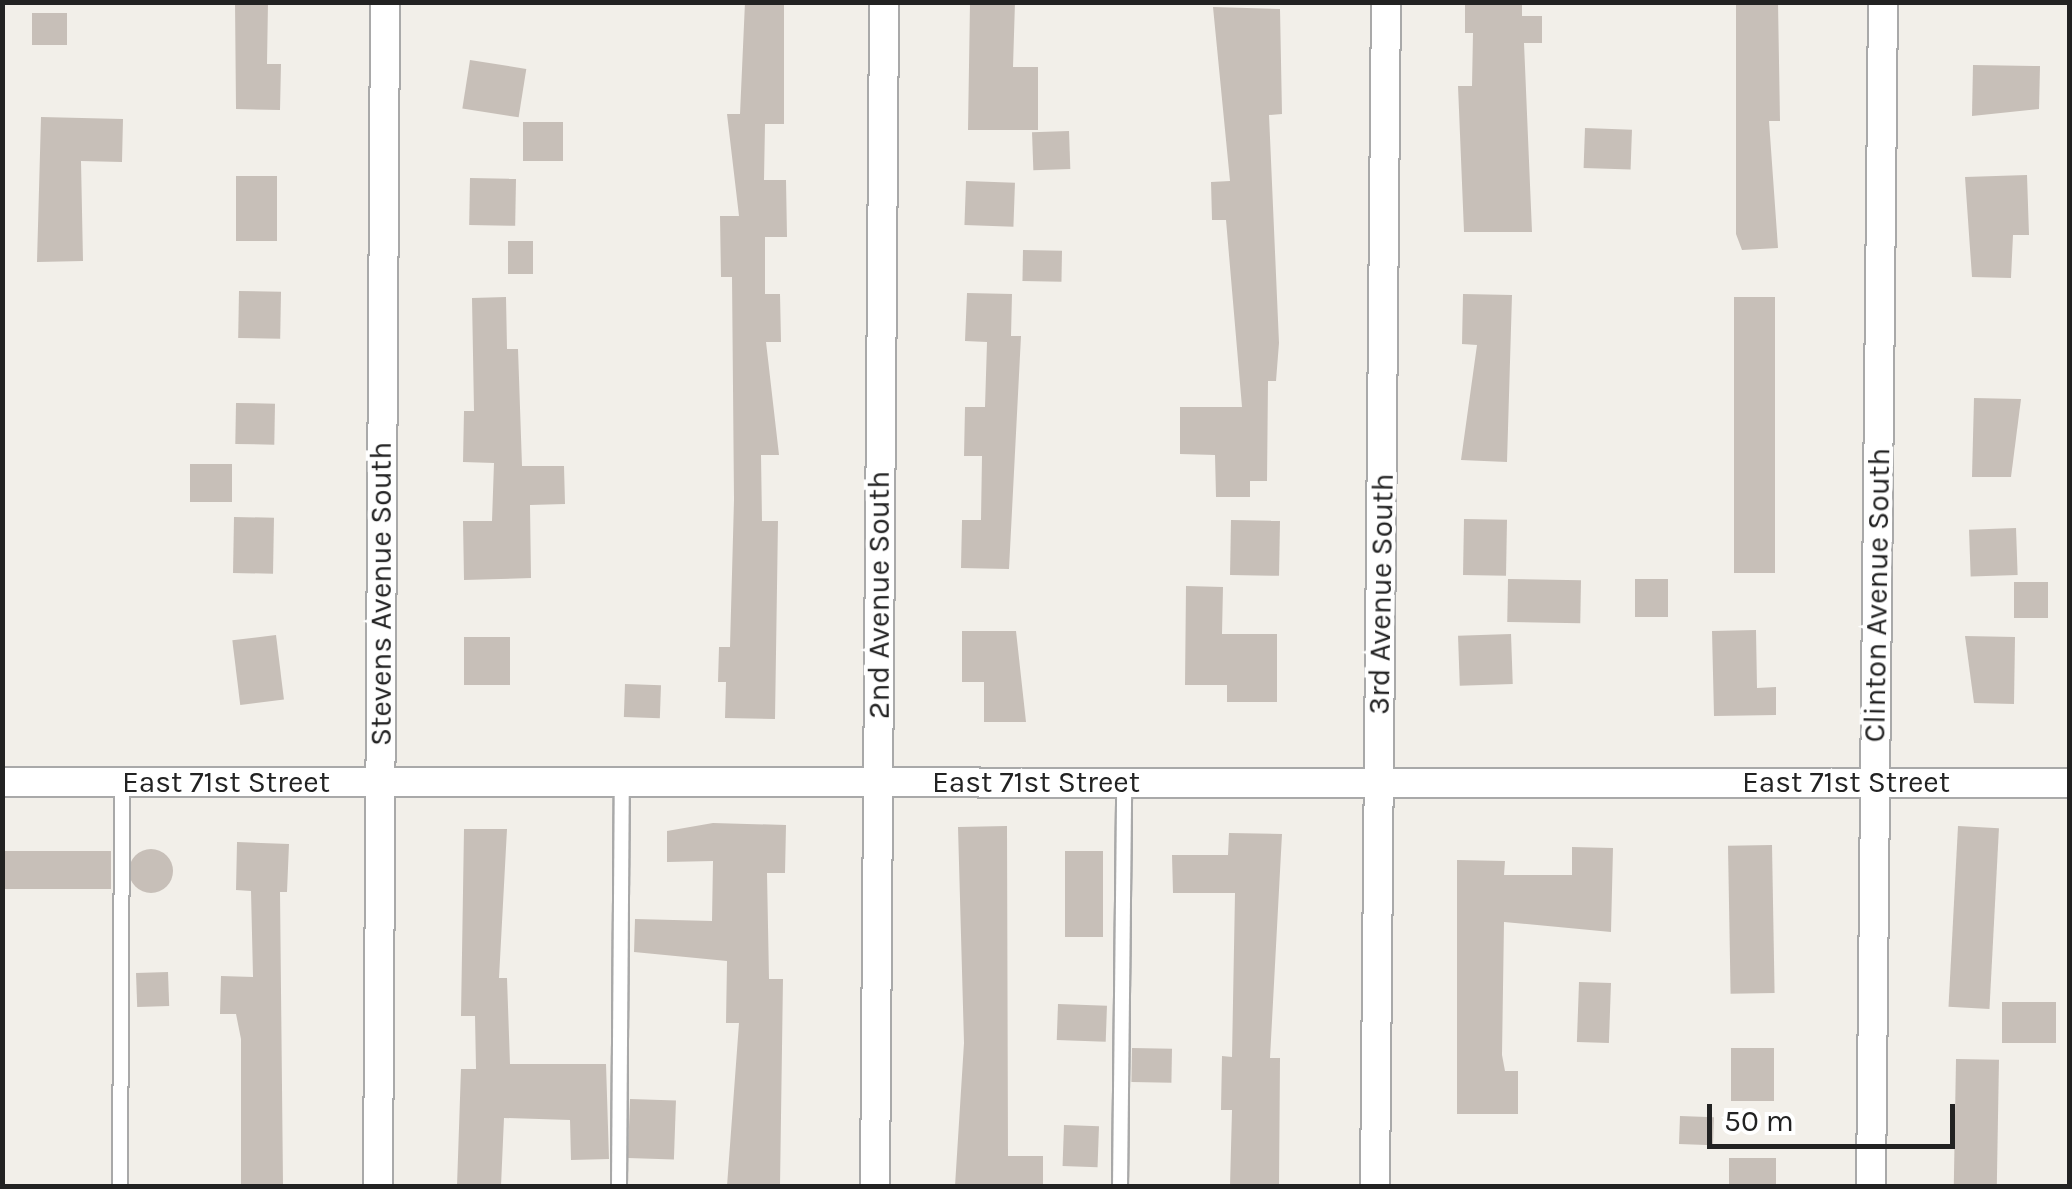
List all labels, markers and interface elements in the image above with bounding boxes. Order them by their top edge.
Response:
street label: Stevens Avenue South [363,442,399,746]
street label: Clinton Avenue South [1856,447,1898,743]
street label: 2nd Avenue South [861,471,897,719]
street label: 3rd Avenue South [1361,473,1401,715]
street label: East 71st Street [122,764,330,800]
street label: East 71st Street [932,764,1140,800]
street label: East 71st Street [1742,764,1950,800]
scale bar [1712,1084,1960,1146]
text: 50 m [1724,1103,1794,1139]

